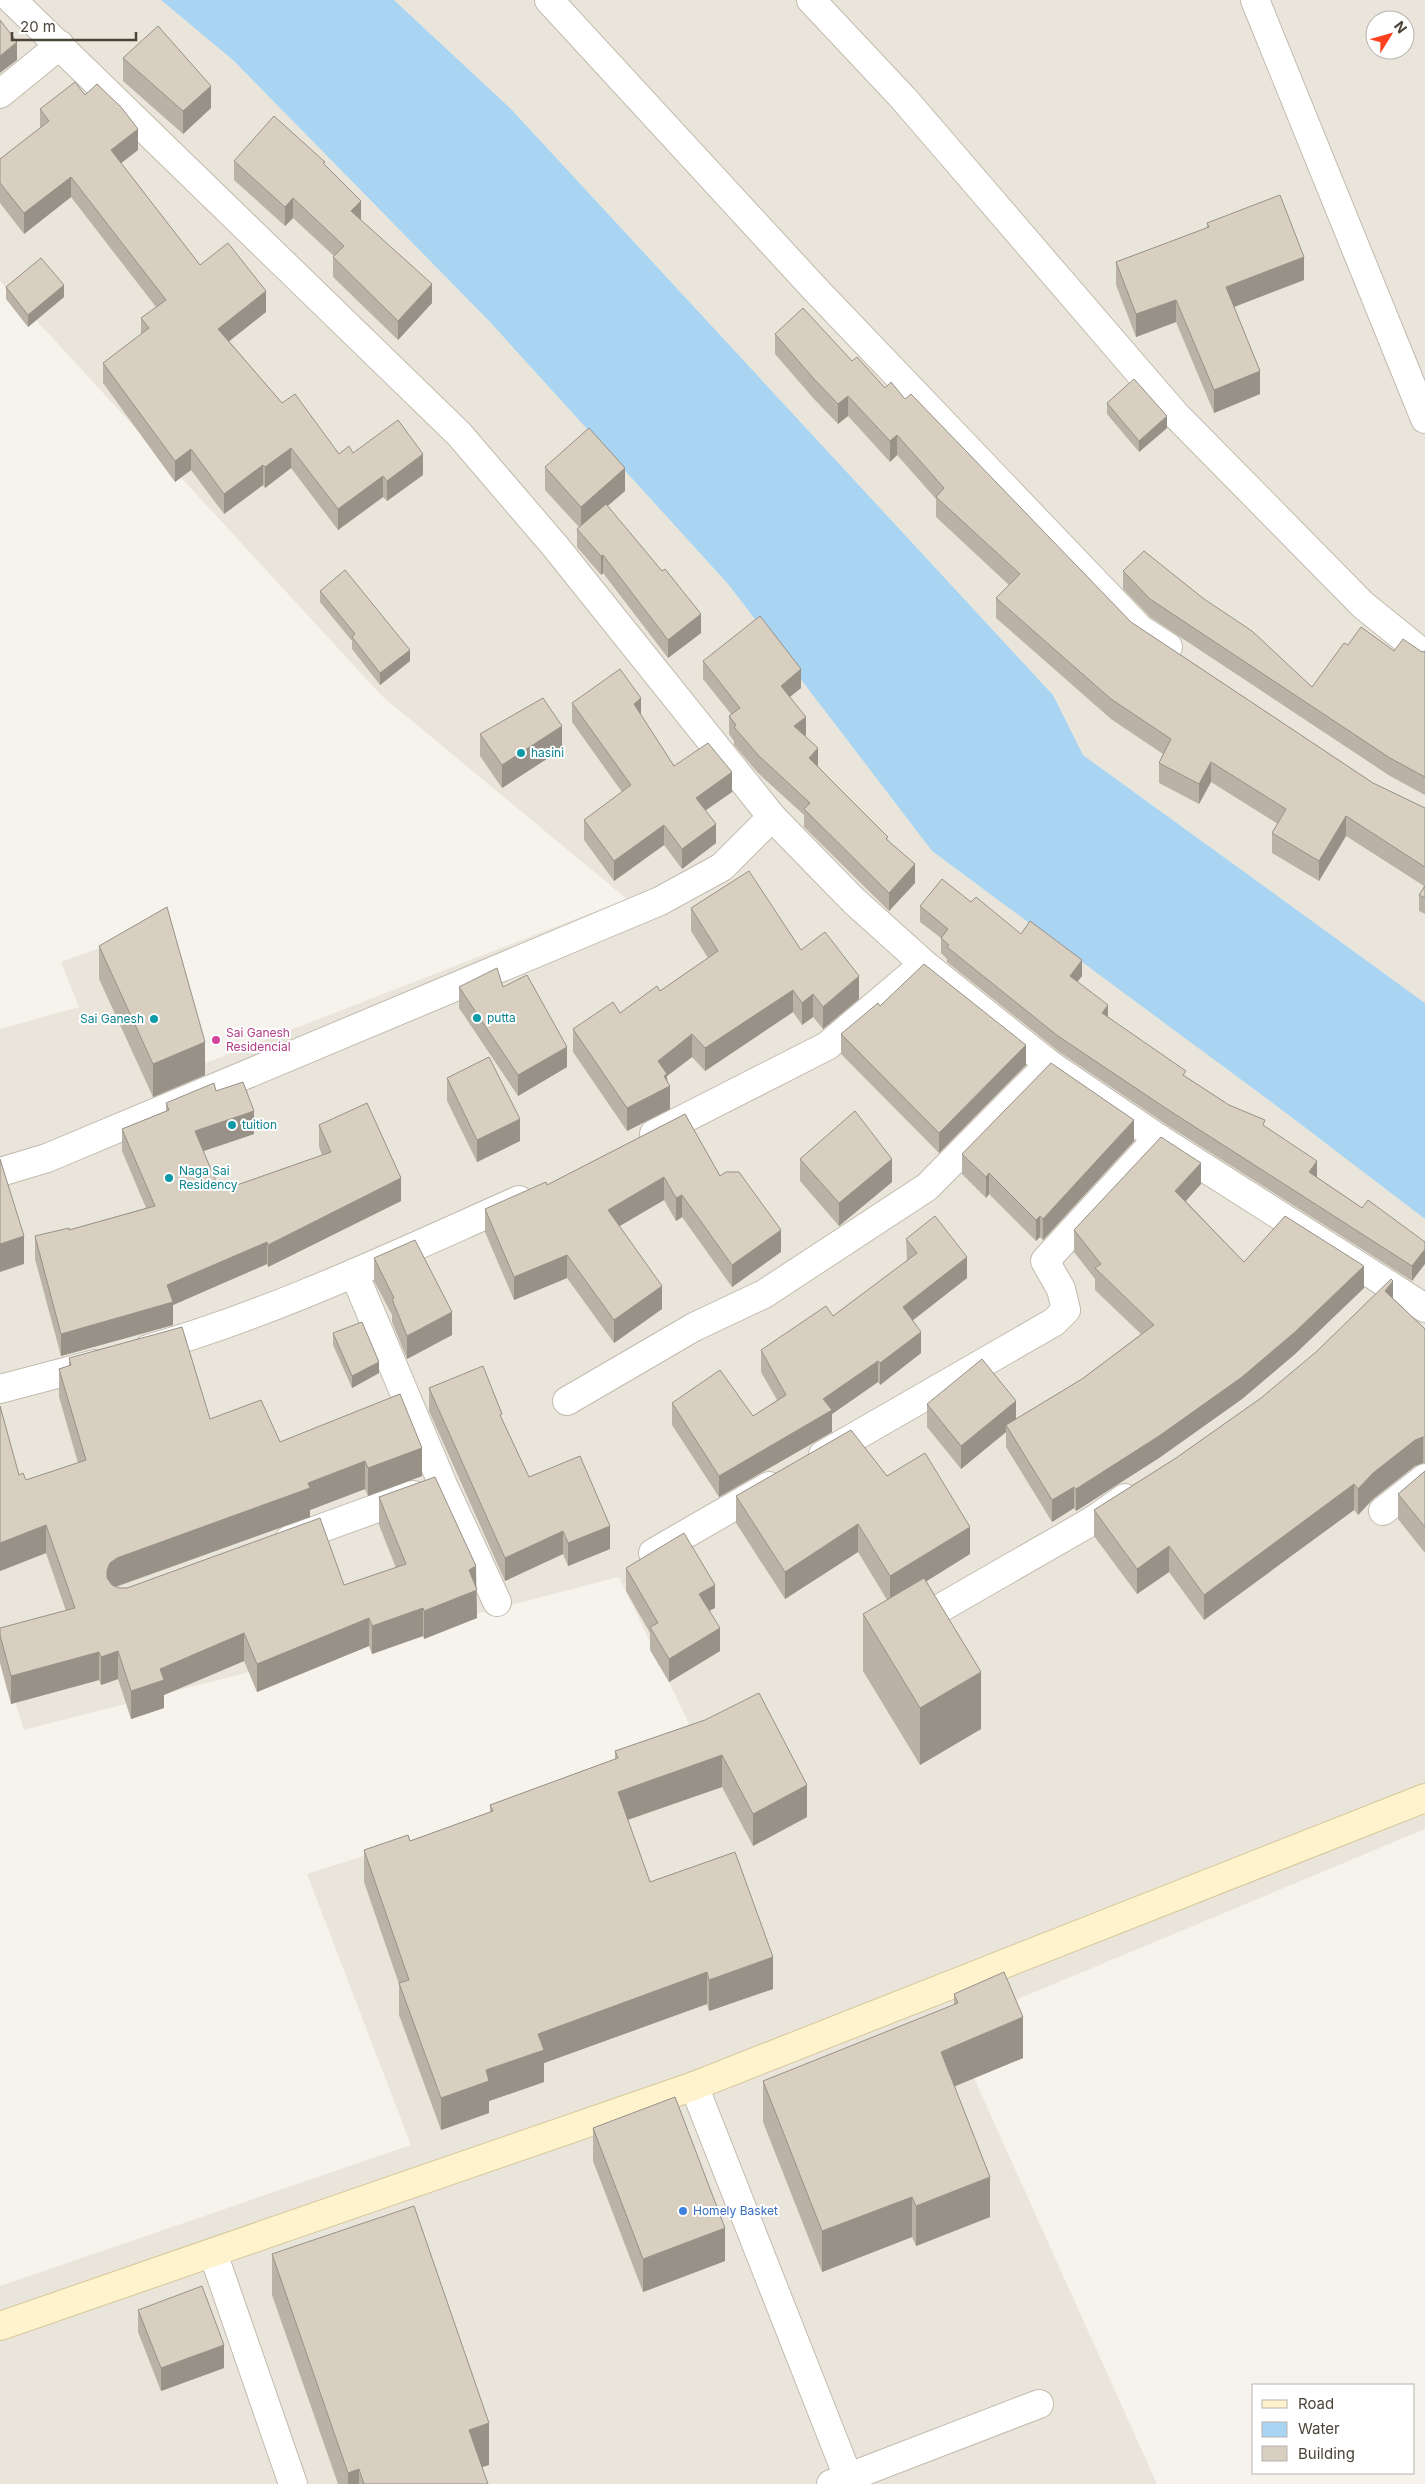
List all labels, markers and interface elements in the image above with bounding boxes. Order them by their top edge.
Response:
scale bar [12,10,136,42]
north arrow [1365,10,1415,60]
text: 20 m [20,17,56,36]
text: N [1391,17,1411,36]
place label: hasini [531,745,564,760]
marker: hasini [515,747,527,759]
place label: putta [487,1010,516,1025]
place label: Sai Ganesh [80,1011,144,1026]
marker: putta [471,1012,483,1024]
marker: Sai Ganesh [148,1013,160,1025]
place label: Sai Ganesh Residencial [226,1025,291,1054]
marker: Sai Ganesh Residencial [210,1034,222,1046]
place label: tuition [242,1117,277,1132]
marker: tuition [226,1119,238,1131]
place label: Naga Sai Residency [179,1163,238,1192]
marker: Naga Sai Residency [163,1172,175,1184]
place label: Homely Basket [693,2203,778,2218]
marker: Homely Basket [677,2205,689,2217]
legend [1252,2384,1415,2474]
text: Road [1298,2394,1334,2413]
text: Water [1298,2419,1340,2438]
text: Building [1298,2444,1355,2463]

